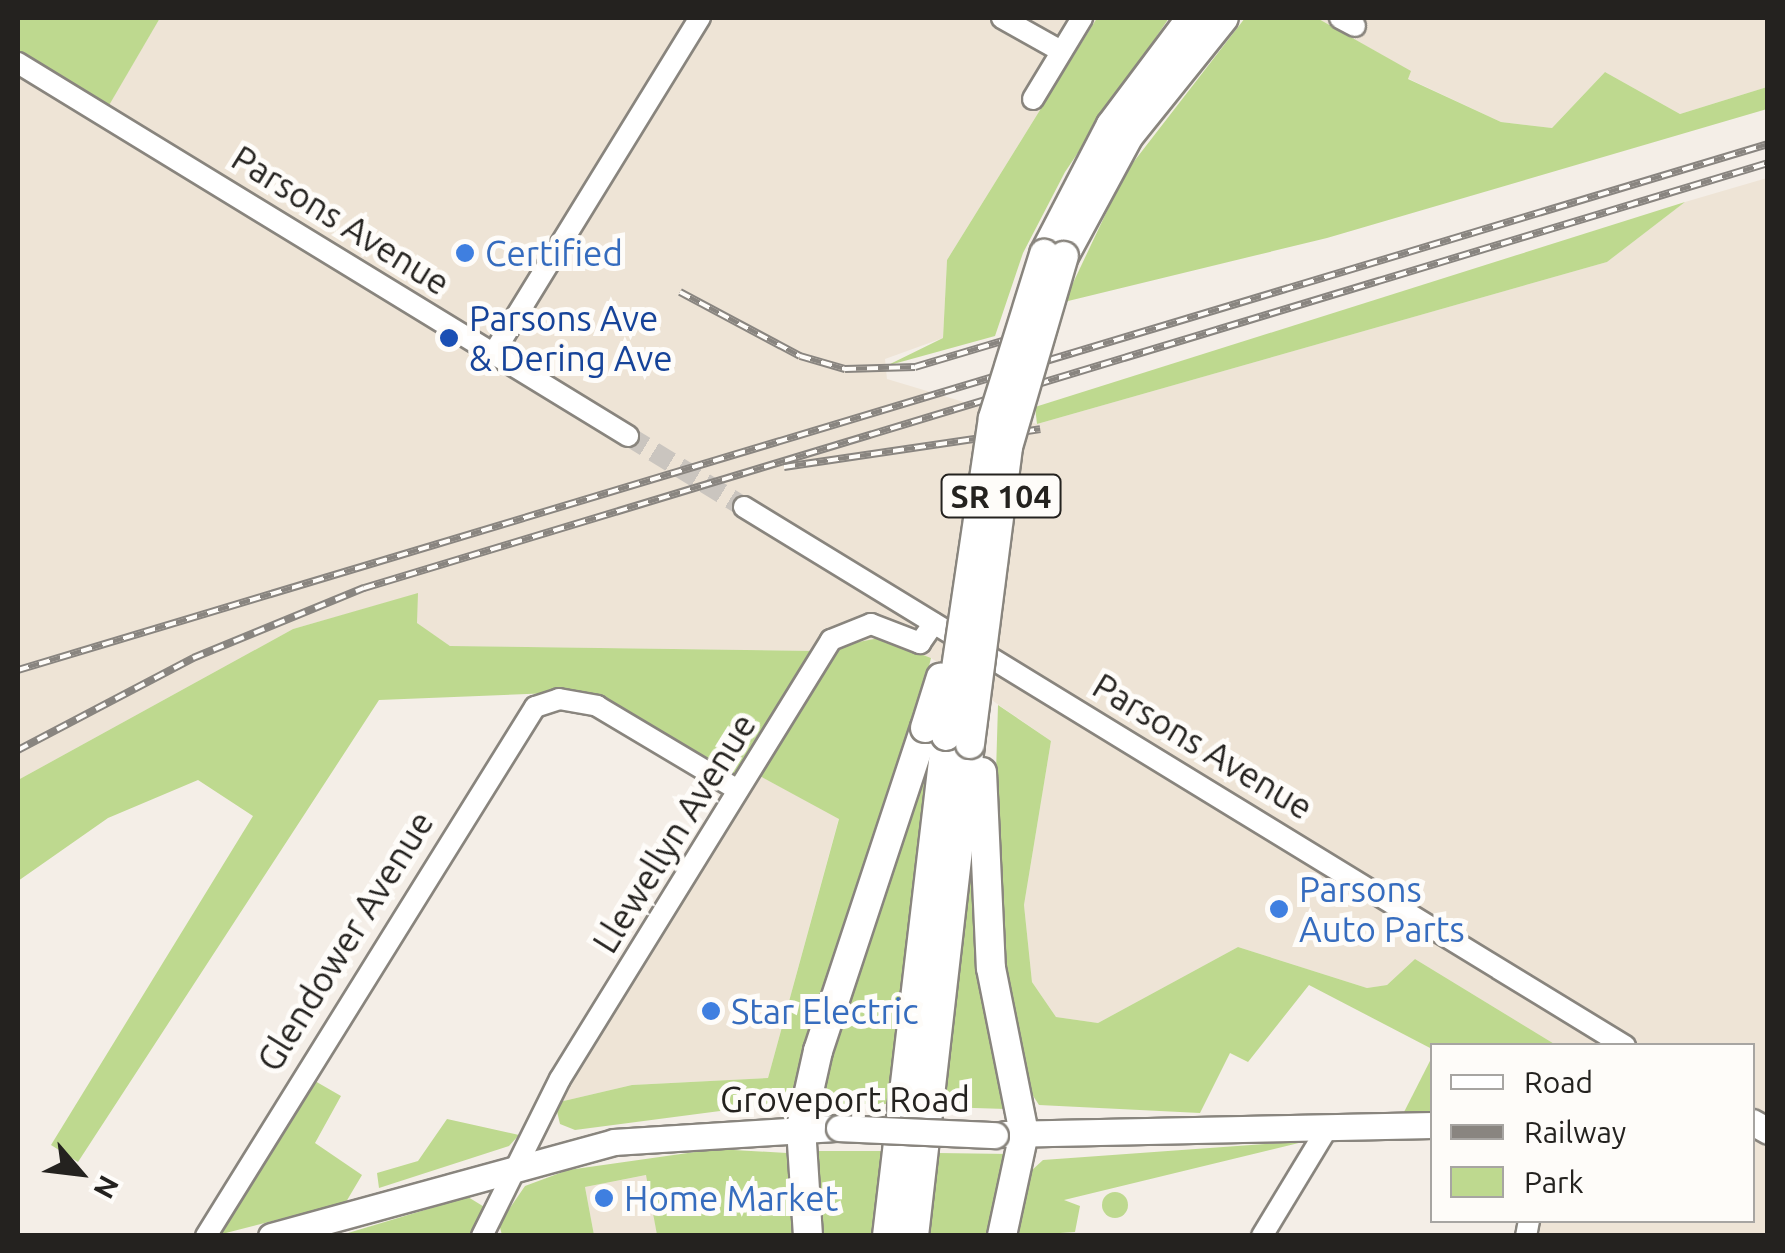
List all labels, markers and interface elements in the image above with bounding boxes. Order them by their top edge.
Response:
street label: Parsons Avenue [224,136,458,304]
place label: Certified [485,232,623,274]
marker: Certified [454,242,476,264]
place label: Parsons Ave & Dering Ave [469,297,672,379]
marker: Parsons Ave & Dering Ave [438,327,460,349]
road number: SR 104 [938,469,1064,523]
street label: Parsons Avenue [1086,664,1320,828]
street label: Llewellyn Avenue [584,706,764,960]
street label: Glendower Avenue [248,803,442,1079]
place label: Parsons Auto Parts [1299,868,1465,950]
marker: Parsons Auto Parts [1268,898,1290,920]
place label: Star Electric [731,990,918,1032]
marker: Star Electric [700,1000,722,1022]
legend [1430,1043,1755,1223]
text: Road [1524,1065,1593,1099]
street label: Groveport Road [720,1078,970,1120]
text: Railway [1524,1115,1626,1149]
north arrow [30,1123,130,1223]
text: Park [1524,1165,1584,1199]
text: N [88,1171,126,1204]
place label: Home Market [624,1177,838,1219]
marker: Home Market [593,1187,615,1209]

